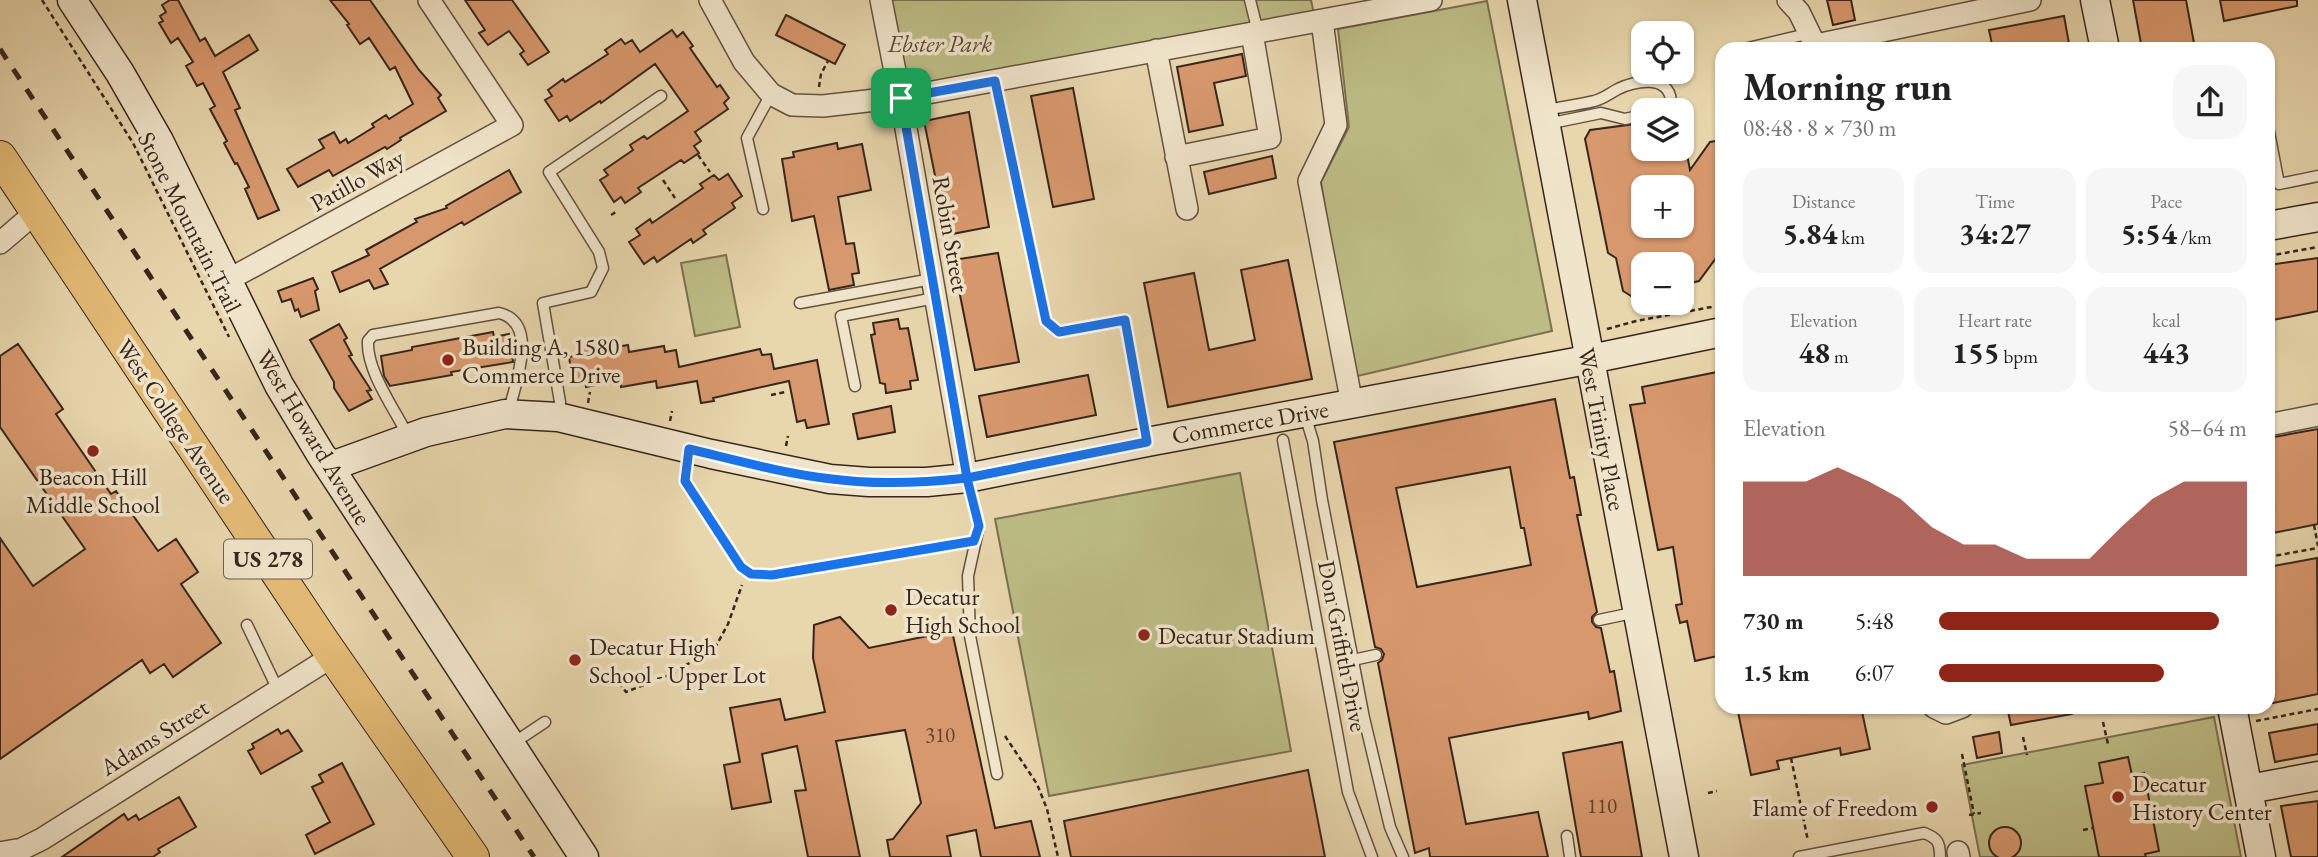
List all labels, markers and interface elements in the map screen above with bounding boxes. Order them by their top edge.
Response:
map controls [1631,21,1694,315]
button: locate [1631,21,1694,84]
park label: Ebster Park [887,28,992,59]
text: Morning run [1743,62,1952,111]
button: share [2173,65,2247,139]
pin [871,68,931,128]
icon: arrive [882,79,920,117]
button: layers [1631,98,1694,161]
text: 08:48 · 8 × 730 m [1743,113,1896,143]
street label: Stone Mountain Trail [131,126,249,318]
street label: Patillo Way [305,141,410,218]
street label: Robin Street [926,173,977,295]
button: + [1631,175,1694,238]
text: Distance [1792,189,1855,214]
text: Time [1975,189,2015,214]
text: Pace [2150,189,2182,214]
text: 5.84 [1782,214,1837,253]
text: 34:27 [1959,214,2031,253]
text: 5:54 [2121,214,2177,253]
text: km [1837,225,1865,250]
text: /km [2177,225,2212,250]
button: − [1631,252,1694,315]
text: Elevation [1789,308,1858,333]
text: Heart rate [1958,308,2032,333]
text: kcal [2152,308,2181,333]
place label: Building A, 1580 Commerce Drive [462,331,620,390]
street label: West College Avenue [109,333,243,509]
text: 48 [1798,333,1830,372]
text: 155 [1952,333,2000,372]
text: 443 [2143,333,2190,372]
street label: West Howard Avenue [249,344,379,530]
text: m [1830,344,1849,369]
text: bpm [2000,344,2038,369]
street label: West Trinity Place [1571,345,1633,513]
marker: Building A, 1580 Commerce Drive [440,352,456,368]
street label: Commerce Drive [1169,393,1331,451]
text: Elevation [1743,413,1826,443]
text: 58–64 m [2168,413,2247,443]
marker: Beacon Hill Middle School [85,443,101,459]
place label: Beacon Hill Middle School [26,461,160,520]
road number: US 278 [224,540,312,579]
street label: Don Griffith Drive [1311,558,1375,734]
place label: Decatur High School [905,581,1021,640]
marker: Decatur High School [883,602,899,618]
text: 730 m [1743,606,1804,636]
text: 5:48 [1855,606,1894,636]
place label: Decatur Stadium [1158,620,1315,651]
marker: Decatur Stadium [1136,627,1152,643]
place label: Decatur High School - Upper Lot [589,631,766,690]
marker: Decatur High School - Upper Lot [567,652,583,668]
text: 1.5 km [1743,658,1810,688]
text: 6:07 [1855,658,1894,688]
street label: Adams Street [93,691,214,783]
house number: 310 [925,721,955,748]
place label: Decatur History Center [2132,768,2272,827]
marker: Decatur History Center [2110,789,2126,805]
house number: 110 [1587,792,1617,819]
place label: Flame of Freedom [1752,792,1918,823]
marker: Flame of Freedom [1924,799,1940,815]

